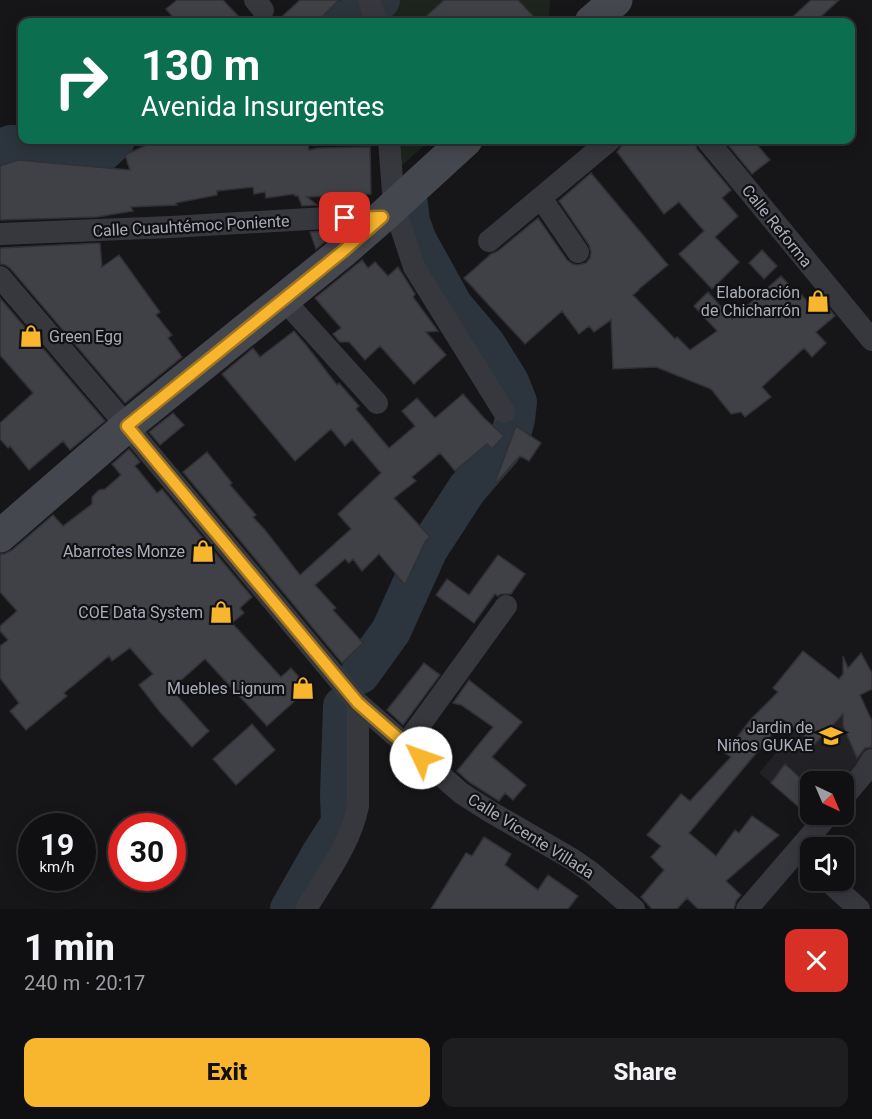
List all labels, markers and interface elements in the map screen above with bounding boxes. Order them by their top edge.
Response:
text: 130 m [141,41,260,90]
icon: right [42,42,120,120]
text: Avenida Insurgentes [141,91,385,123]
street label: Calle Reforma [738,181,816,271]
pin [319,192,370,243]
icon: arrive [328,201,361,234]
street label: Calle Cuauhtémoc Poniente [92,211,290,241]
place label: Elaboración de Chicharrón [701,283,800,320]
shop icon: Elaboración de Chicharrón [805,288,831,314]
shop icon: Green Egg [18,323,44,349]
place label: Green Egg [49,327,122,346]
shop icon: Abarrotes Monze [190,538,216,564]
place label: Abarrotes Monze [63,542,185,561]
shop icon: COE Data System [208,599,234,625]
place label: COE Data System [78,603,203,622]
shop icon: Muebles Lignum [290,675,316,701]
place label: Muebles Lignum [167,679,285,698]
place label: Jardin de Niños GUKAE [717,718,813,755]
school or university icon: Jardin de Niños GUKAE [818,723,844,749]
position arrow [389,726,453,790]
north arrow [800,771,854,825]
map controls [800,771,854,891]
street label: Calle Vicente Villada [464,789,598,883]
speed limit sign: 30 [108,813,186,891]
text: 19 [40,827,74,862]
button: sound [800,837,854,891]
text: km/h [39,858,75,876]
text: 1 min [24,927,115,969]
button: close [785,929,848,992]
text: 240 m · 20:17 [24,971,145,995]
button: Exit [24,1038,430,1107]
button: Share [442,1038,848,1107]

